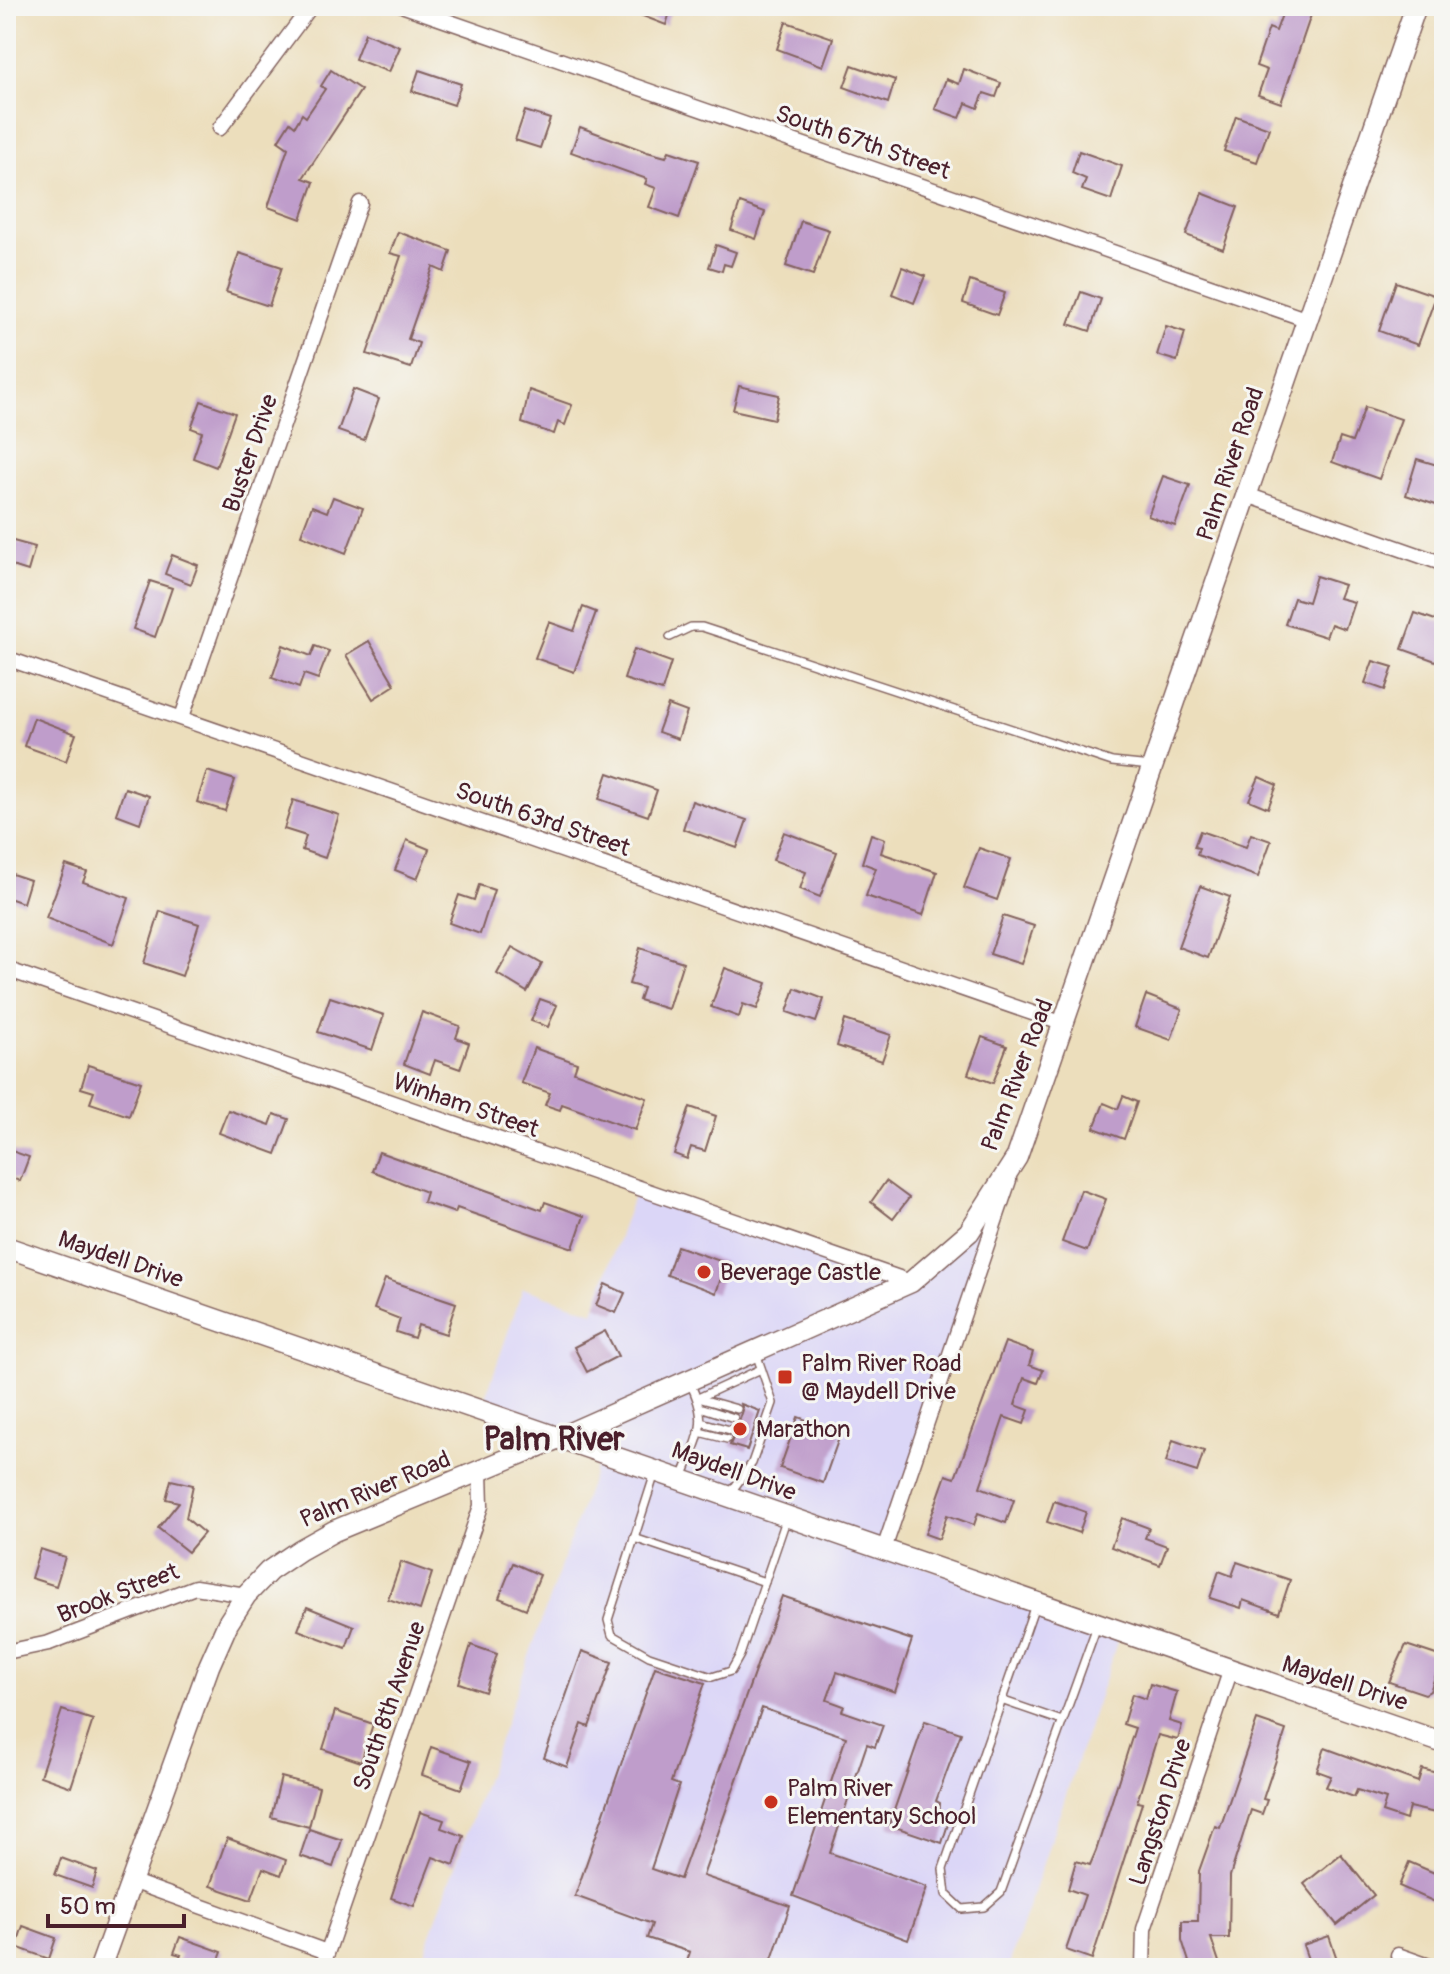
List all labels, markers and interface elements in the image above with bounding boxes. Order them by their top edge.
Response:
street label: South 67th Street [772,99,954,186]
street label: Palm River Road [1191,383,1270,545]
street label: Buster Drive [217,390,284,516]
street label: South 63rd Street [452,776,634,863]
street label: Palm River Road [975,995,1060,1155]
street label: Winham Street [389,1067,543,1144]
street label: Maydell Drive [54,1225,187,1294]
place label: Beverage Castle [720,1258,881,1287]
marker: Beverage Castle [695,1263,713,1281]
place label: Palm River Road @ Maydell Drive [801,1349,962,1406]
marker: Palm River Road @ Maydell Drive [776,1368,794,1386]
place label: Marathon [756,1415,851,1444]
district label: Palm River [483,1420,625,1460]
marker: Marathon [731,1420,749,1438]
street label: Maydell Drive [668,1436,800,1507]
street label: Palm River Road [296,1445,455,1534]
street label: Brook Street [53,1557,183,1630]
street label: South 8th Avenue [347,1618,432,1795]
street label: Maydell Drive [1278,1650,1411,1717]
street label: Langston Drive [1123,1735,1198,1889]
place label: Palm River Elementary School [787,1774,977,1831]
marker: Palm River Elementary School [762,1793,780,1811]
scale bar [48,1878,184,1928]
text: 50 m [60,1892,116,1921]

